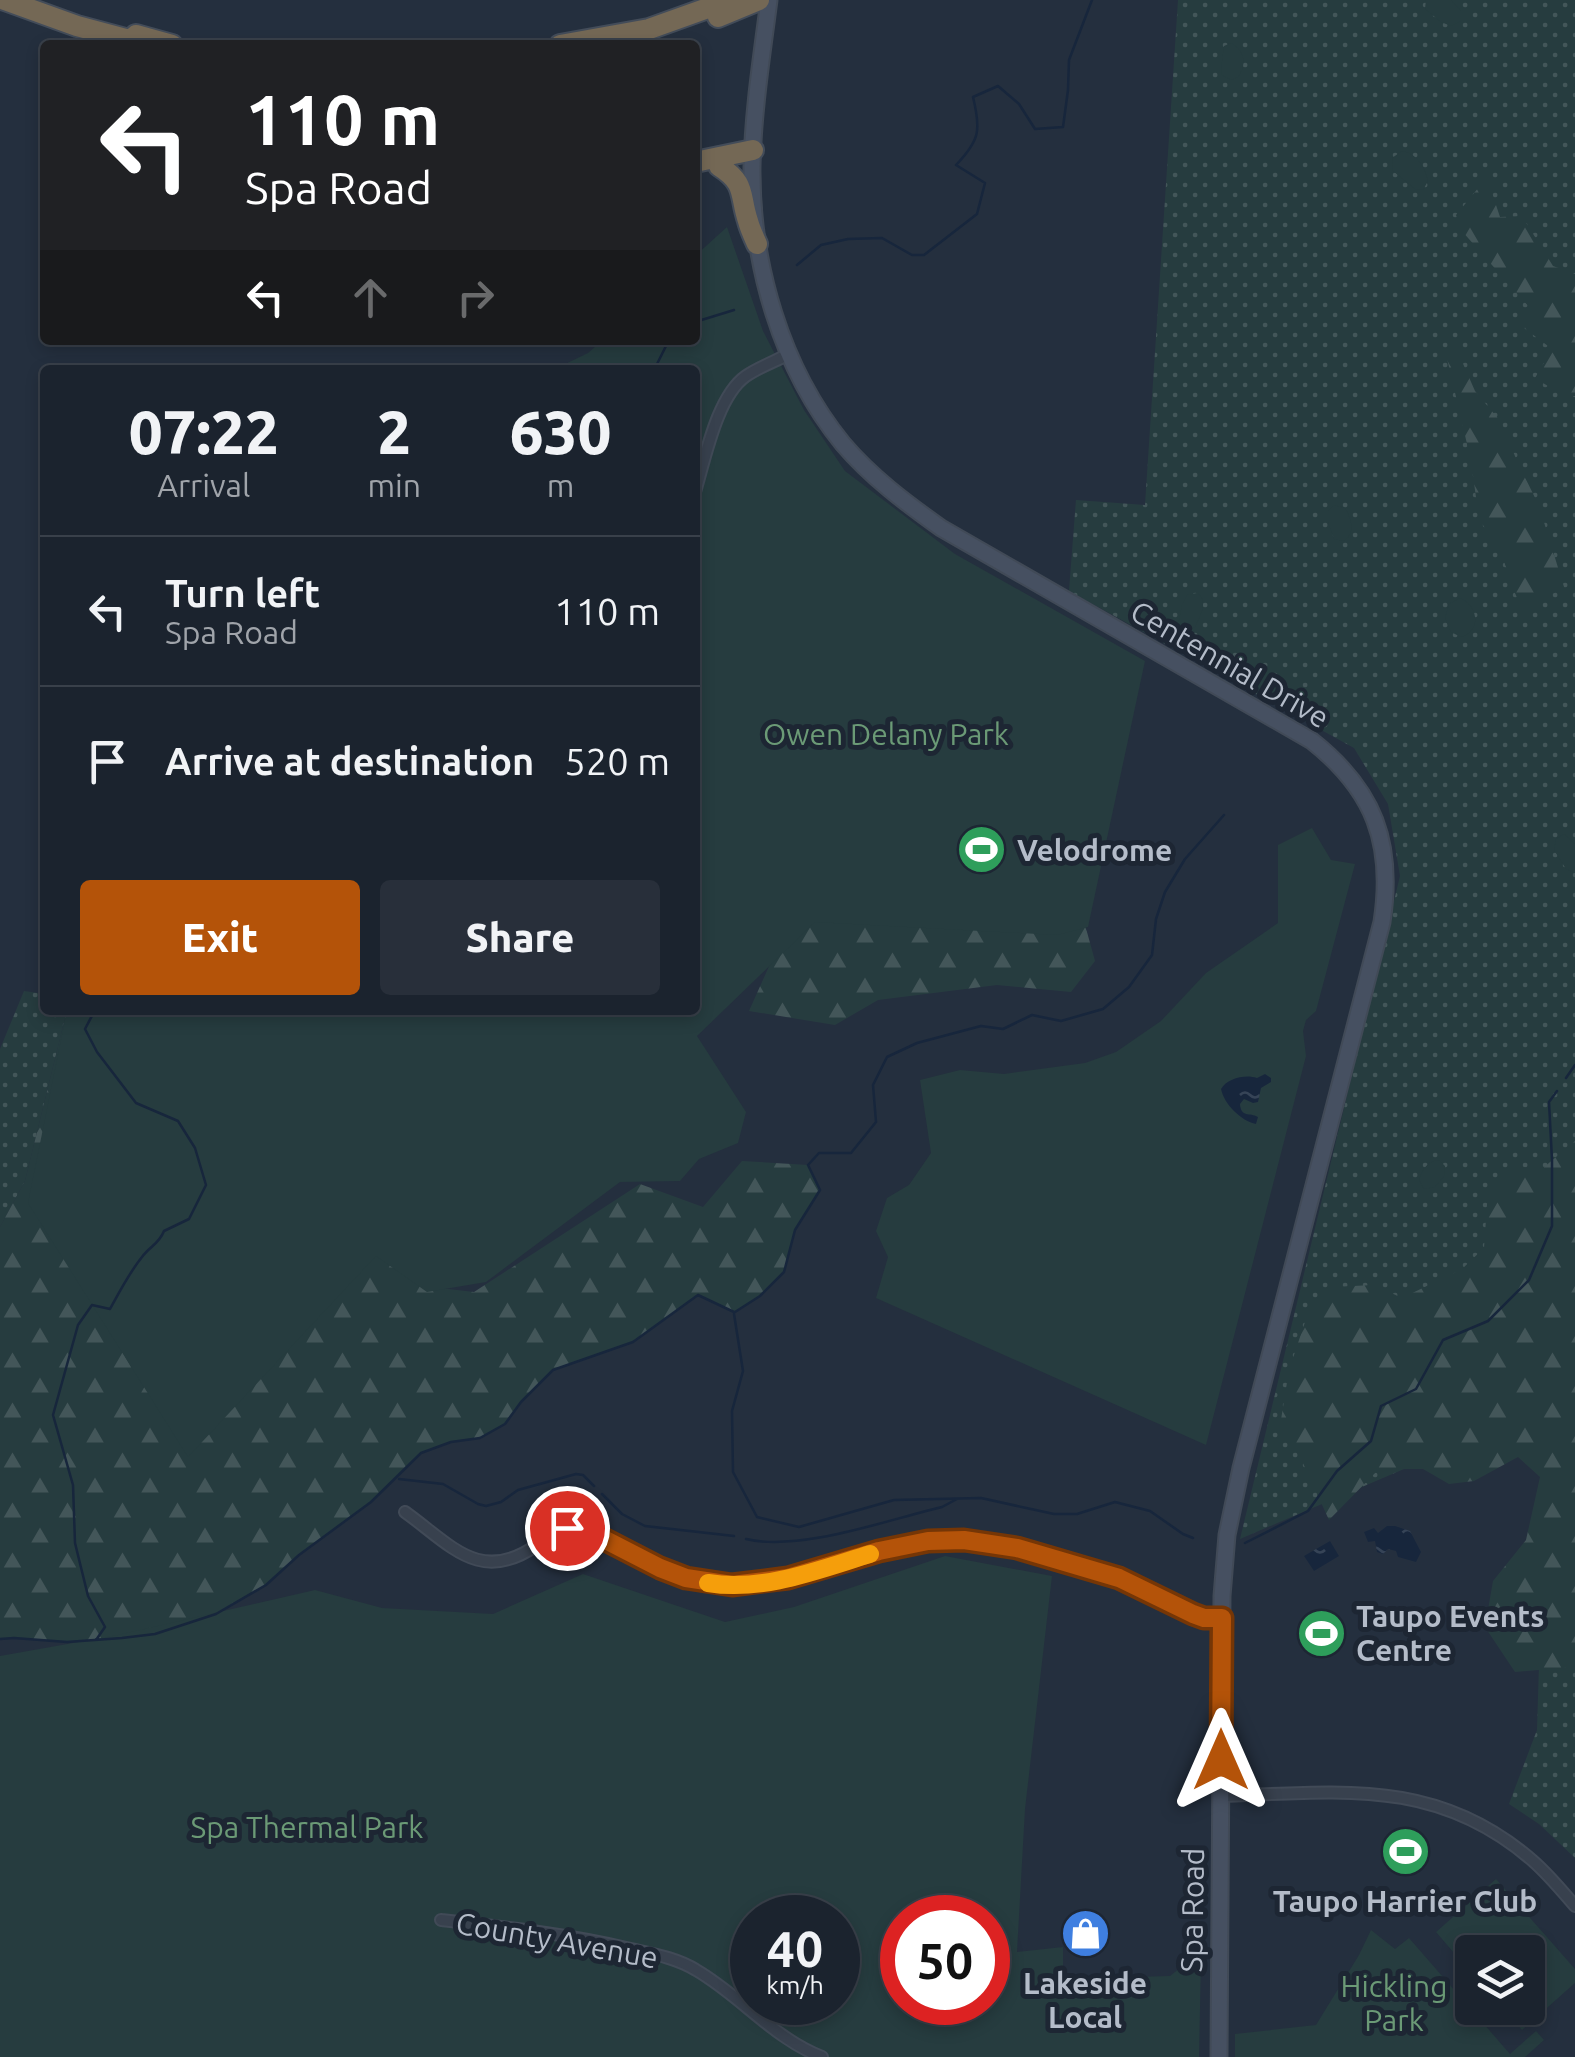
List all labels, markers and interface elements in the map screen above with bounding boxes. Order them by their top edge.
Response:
icon: left [80,80,210,210]
text: 110 m [245,80,440,158]
text: Spa Road [245,162,432,213]
icon: left [238,270,293,325]
icon: ahead [343,270,398,325]
icon: right [448,270,503,325]
text: 07:22 [129,398,279,465]
text: 2 [377,398,411,465]
text: 630 [510,398,611,465]
text: Arrival [157,467,250,503]
text: min [367,467,421,503]
text: m [547,467,574,503]
text: Turn left [165,572,320,614]
icon: left [80,584,135,639]
text: 110 m [554,590,660,632]
street label: Centennial Drive [1125,594,1335,734]
text: Spa Road [165,614,298,650]
park label: Owen Delany Park [763,717,1009,751]
icon: arrive [80,734,135,789]
text: Arrive at destination [165,740,534,782]
text: 520 m [564,740,670,782]
sports icon: Velodrome [956,824,1008,876]
place label: Velodrome [1017,833,1172,867]
button: Exit [80,880,360,995]
button: Share [380,880,660,995]
pin [525,1486,610,1571]
icon: arrive [540,1501,595,1556]
place label: Taupo Events Centre [1356,1599,1544,1667]
sports icon: Taupo Events Centre [1295,1607,1347,1659]
position arrow [1169,1708,1273,1812]
park label: Spa Thermal Park [191,1810,423,1844]
sports icon: Taupo Harrier Club [1379,1826,1431,1878]
street label: Spa Road [1174,1847,1210,1973]
place label: Taupo Harrier Club [1273,1884,1537,1918]
speed limit sign: 50 [880,1895,1010,2025]
street label: County Avenue [453,1906,661,1974]
shop icon: Lakeside Local [1059,1908,1111,1960]
text: 40 [767,1920,823,1976]
map controls [1455,1935,1545,2025]
button: layers [1455,1935,1545,2025]
place label: Lakeside Local [1023,1966,1147,2034]
park label: Hickling Park [1341,1969,1447,2037]
text: km/h [766,1971,824,1999]

